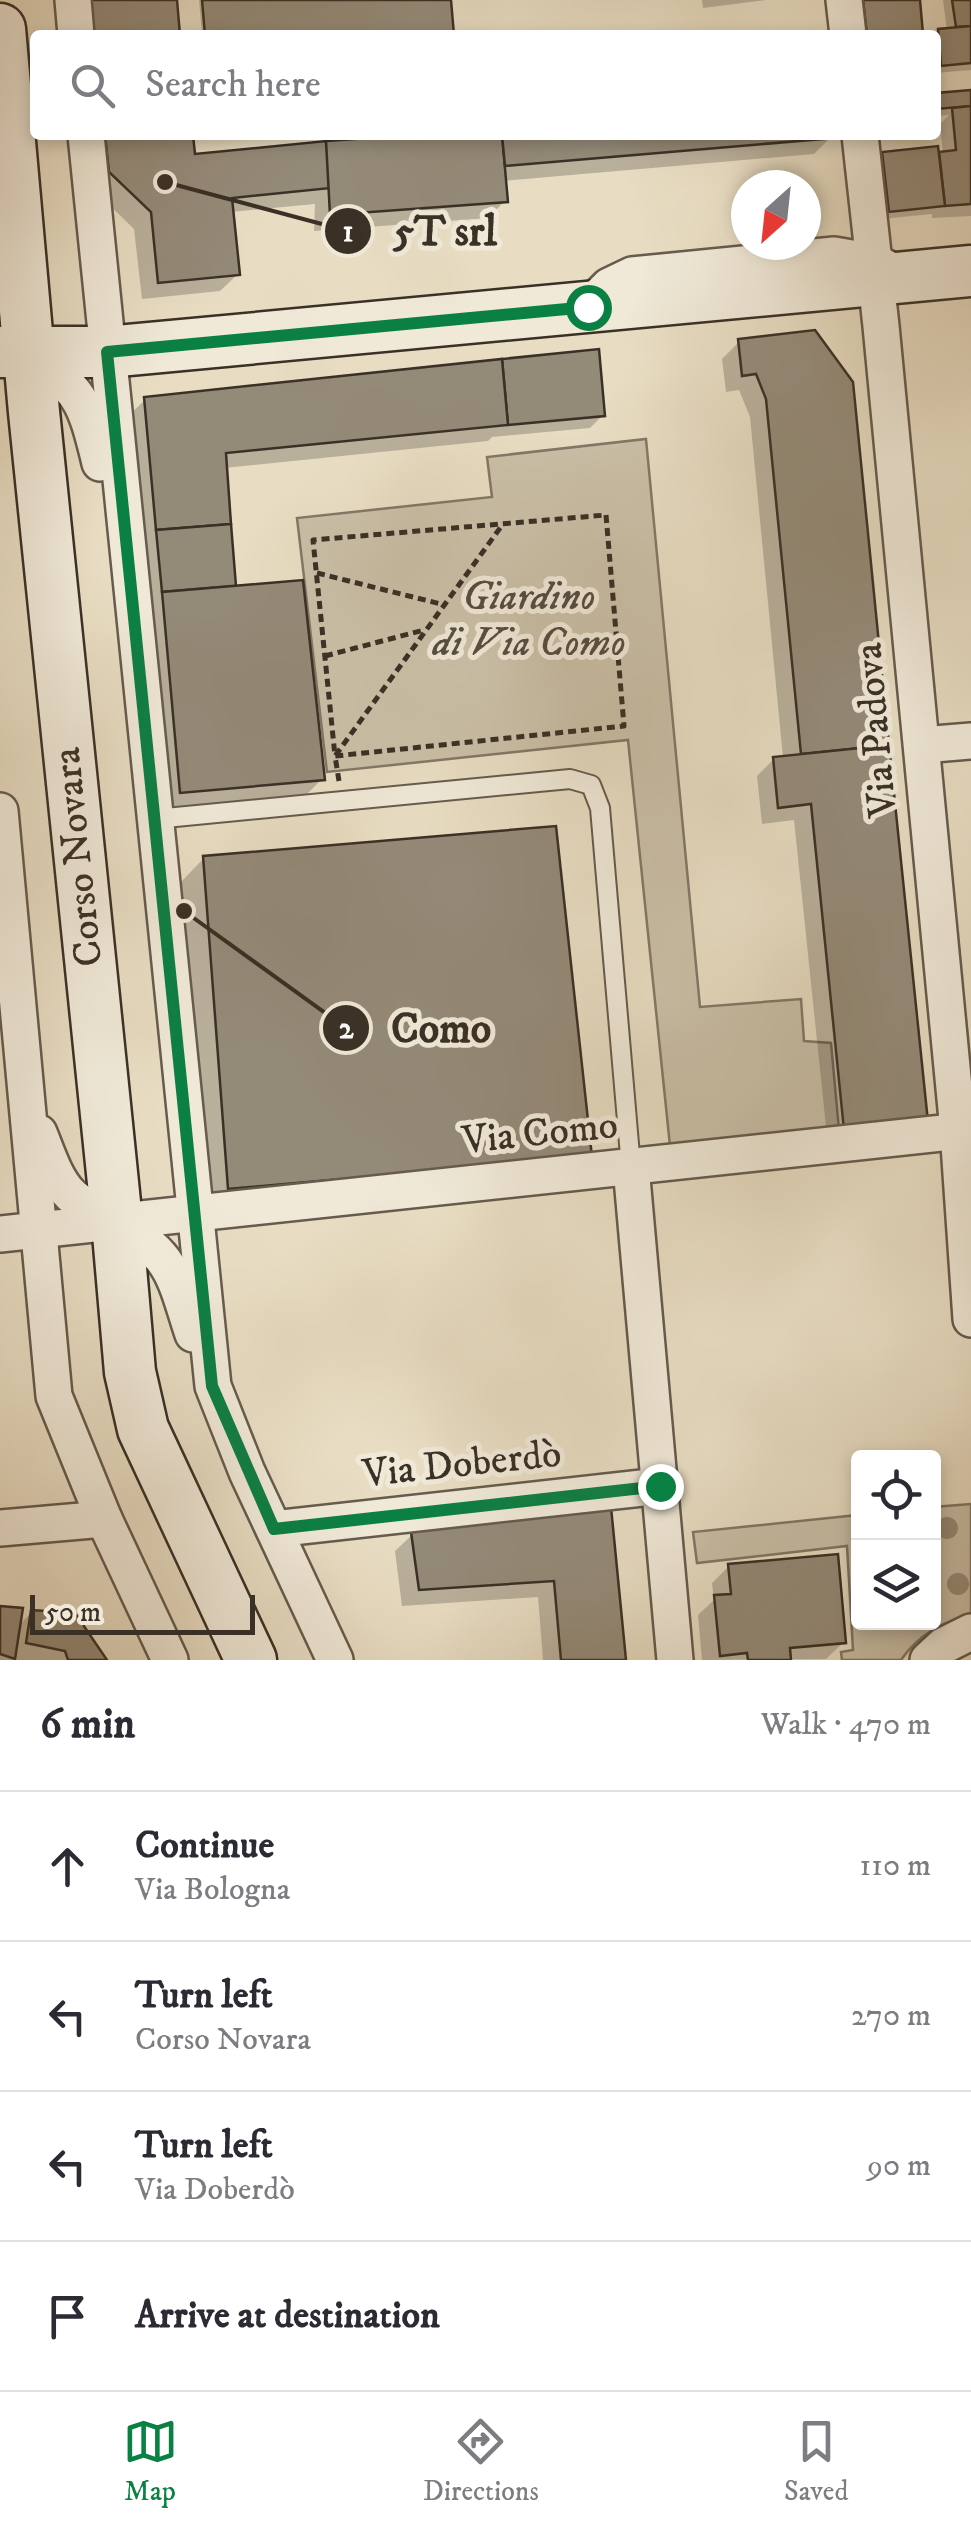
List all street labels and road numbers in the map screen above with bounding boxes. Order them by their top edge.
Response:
street label: Via Padova [844,641,910,820]
street label: Corso Novara [43,745,115,969]
street label: Via Como [459,1101,620,1167]
street label: Via Doberdò [359,1430,564,1500]

